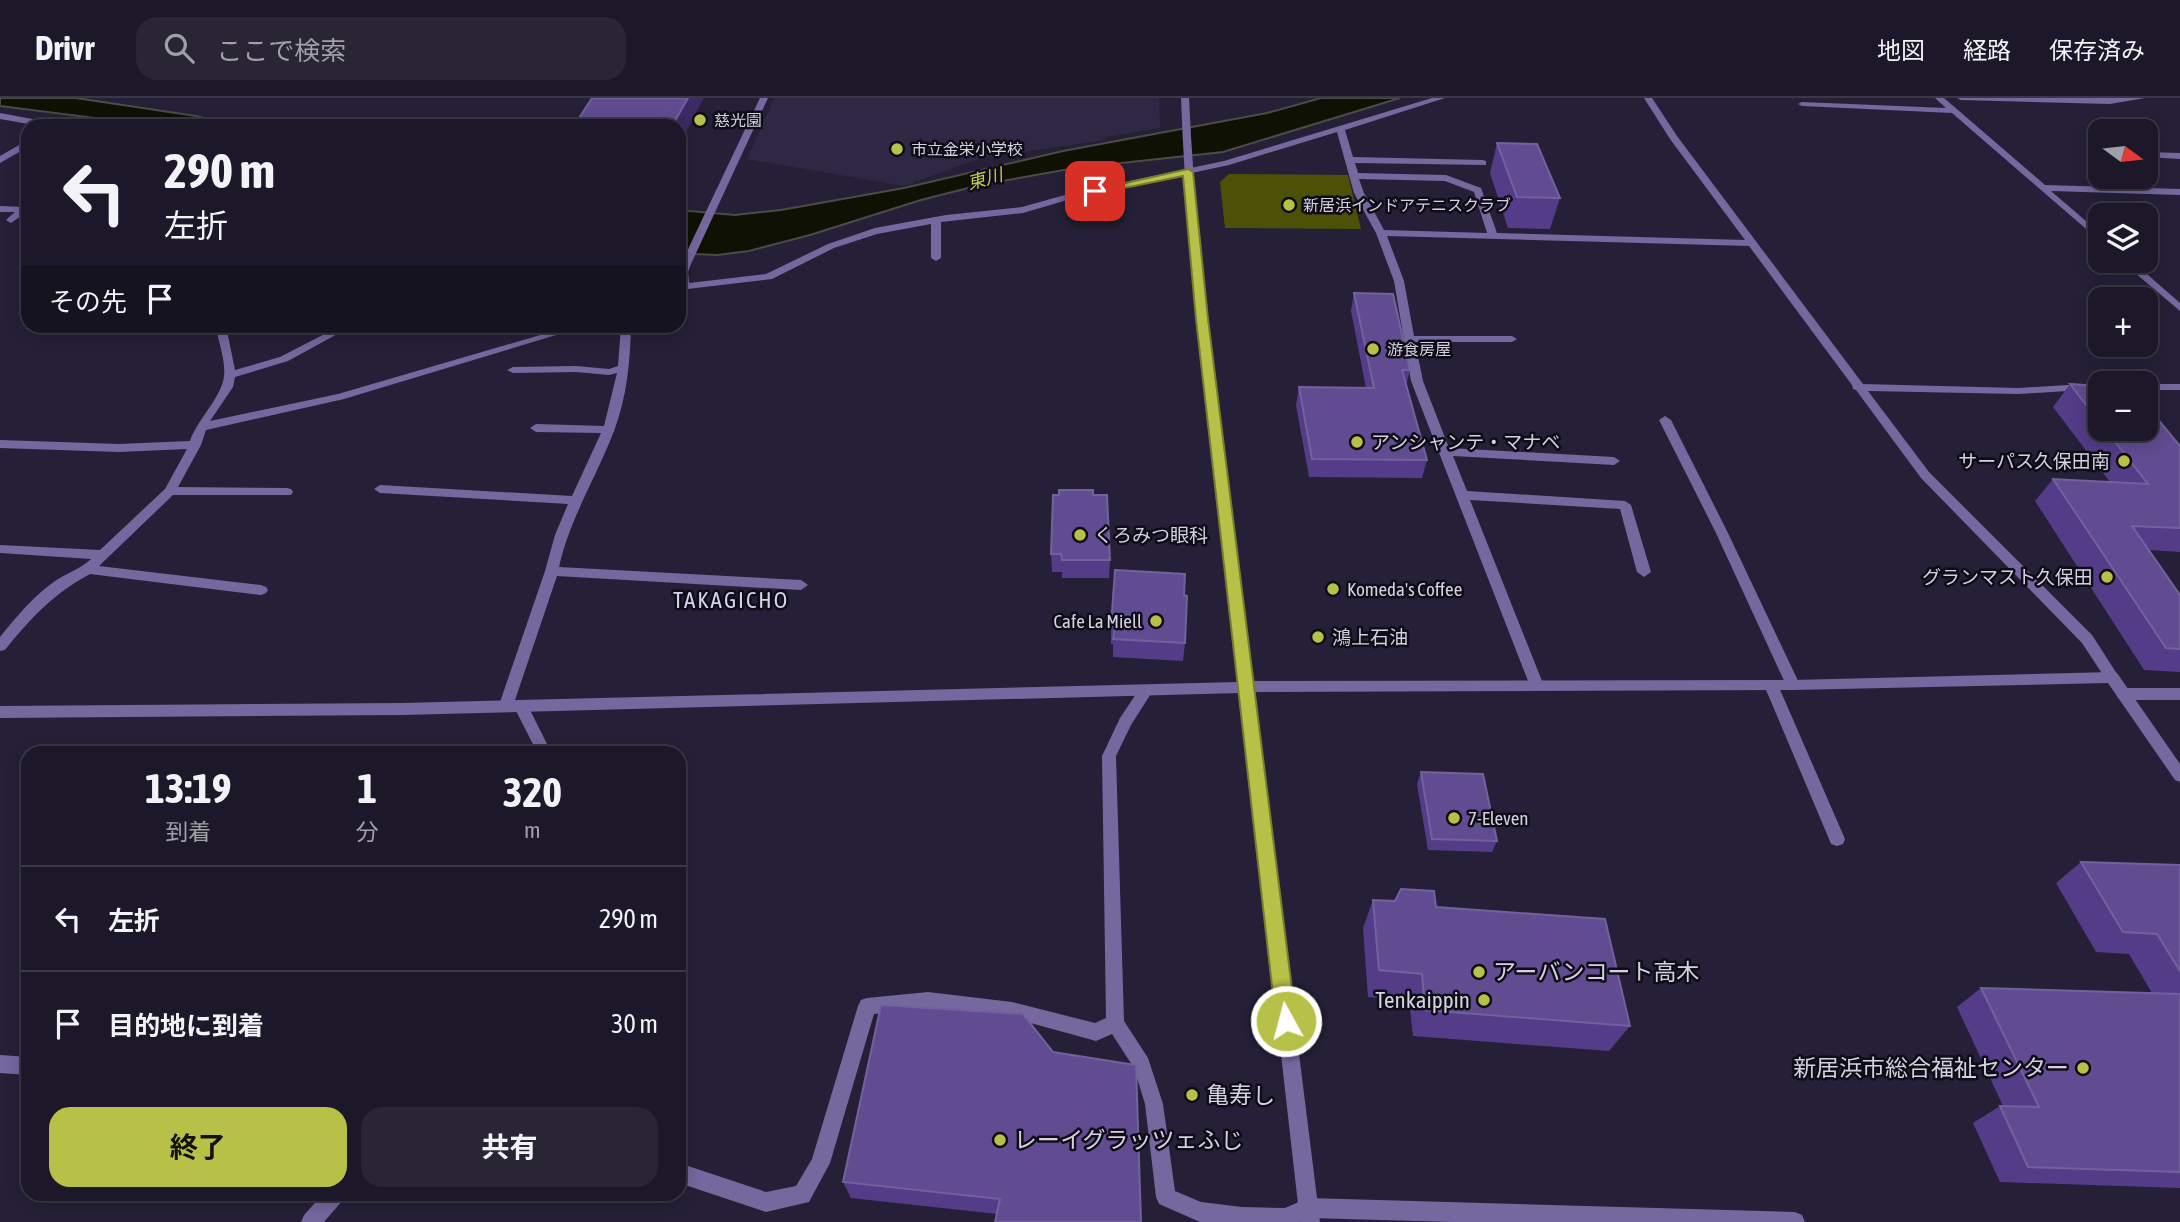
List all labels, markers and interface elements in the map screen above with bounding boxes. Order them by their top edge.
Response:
search box [136,17,626,80]
text: Drivr [35,29,94,67]
icon: search [160,29,198,67]
text: ここで検索 [216,36,346,66]
text: 地図 [1877,37,1925,64]
text: 経路 [1963,37,2011,64]
text: 保存済み [2049,37,2145,64]
place label: 慈光園 [714,111,762,129]
marker: 慈光園 [692,112,708,128]
north arrow [2088,119,2158,189]
map controls [2088,119,2158,441]
place label: 市立金栄小学校 [911,140,1023,158]
marker: 市立金栄小学校 [889,141,905,157]
text: 290 m [164,142,275,198]
icon: left [49,147,140,238]
pin [1065,161,1125,221]
water label: 東川 [965,163,1007,193]
icon: arrive [1076,172,1114,210]
place label: 新居浜インドアテニスクラブ [1303,196,1511,214]
marker: 新居浜インドアテニスクラブ [1281,197,1297,213]
button: layers [2088,203,2158,273]
text: 左折 [164,207,228,244]
icon: arrive [141,280,179,318]
text: その先 [49,287,127,317]
button: + [2088,287,2158,357]
place label: 游食房屋 [1387,340,1451,358]
marker: 游食房屋 [1365,341,1381,357]
button: − [2088,371,2158,441]
place label: アンシャンテ・マナベ [1371,431,1560,453]
marker: アンシャンテ・マナベ [1349,434,1365,450]
place label: サーパス久保田南 [1958,450,2110,472]
marker: サーパス久保田南 [2116,453,2132,469]
place label: くろみつ眼科 [1094,524,1208,546]
marker: くろみつ眼科 [1072,527,1088,543]
place label: グランマスト久保田 [1922,566,2093,588]
marker: グランマスト久保田 [2099,569,2115,585]
place label: Komeda's Coffee [1347,578,1462,600]
marker: Komeda's Coffee [1325,581,1341,597]
district label: TAKAGICHO [673,587,789,613]
place label: Cafe La Miell [1054,610,1142,632]
marker: Cafe La Miell [1148,613,1164,629]
place label: 鴻上石油 [1332,626,1408,648]
marker: 鴻上石油 [1310,629,1326,645]
text: 13:19 [145,764,232,812]
text: 1 [357,764,377,812]
text: 320 [503,768,562,816]
place label: 7-Eleven [1468,807,1529,829]
marker: 7-Eleven [1446,810,1462,826]
text: m [524,817,541,843]
text: 到着 [165,819,211,845]
text: 分 [356,819,379,845]
icon: left [49,900,87,938]
text: 290 m [599,904,658,934]
text: 左折 [108,906,160,936]
place label: アーバンコート高木 [1493,959,1700,985]
marker: アーバンコート高木 [1471,964,1487,980]
position arrow [1249,984,1323,1058]
place label: Tenkaippin [1375,987,1470,1013]
marker: Tenkaippin [1476,992,1492,1008]
icon: arrive [49,1005,87,1043]
text: 30 m [611,1009,658,1039]
text: 目的地に到着 [108,1011,264,1041]
place label: 新居浜市総合福祉センター [1793,1055,2069,1081]
marker: 新居浜市総合福祉センター [2075,1060,2091,1076]
place label: 亀寿し [1206,1082,1275,1108]
marker: 亀寿し [1184,1087,1200,1103]
button: 終了 [49,1107,347,1187]
button: 共有 [361,1107,658,1187]
place label: レーイグラッツェふじ [1014,1127,1244,1153]
marker: レーイグラッツェふじ [992,1132,1008,1148]

